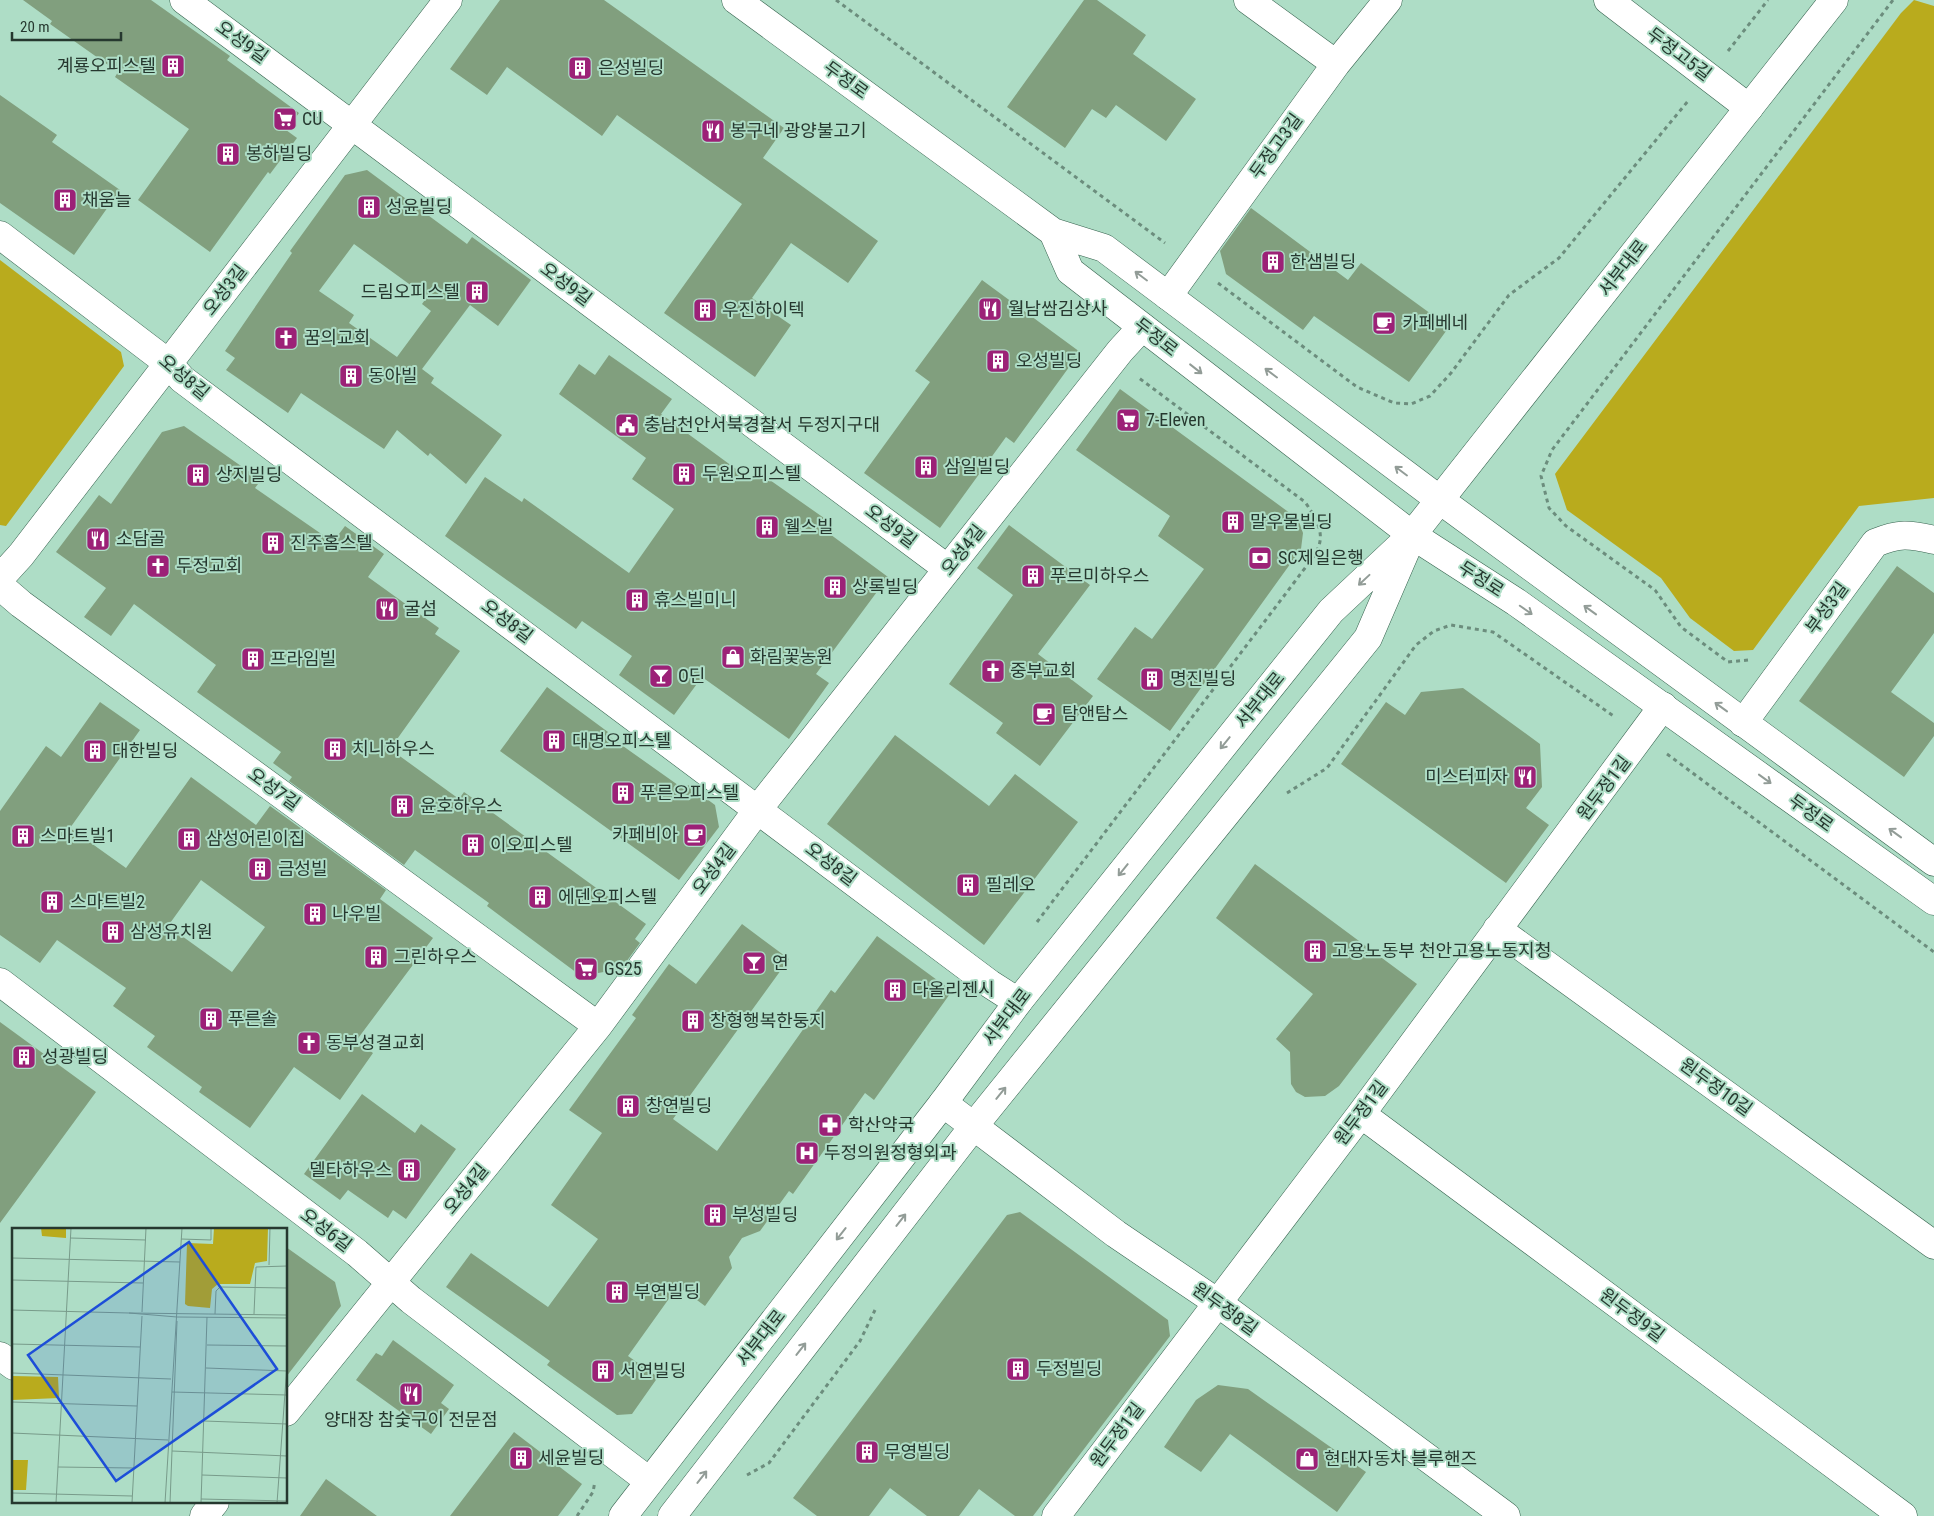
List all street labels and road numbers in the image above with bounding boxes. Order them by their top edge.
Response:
street label: 오성9길 [212,16,272,67]
street label: 두정고5길 [1643,23,1716,85]
street label: 두정로 [820,56,873,103]
street label: 두정고3길 [1245,109,1306,182]
street label: 서부대로 [1594,235,1651,300]
street label: 오성9길 [537,258,596,310]
street label: 오성3길 [198,260,251,319]
street label: 두정로 [1130,313,1182,360]
street label: 오성8길 [155,350,214,403]
street label: 오성9길 [862,500,921,552]
street label: 오성4길 [936,520,989,579]
street label: 두정로 [1455,556,1508,601]
street label: 부성3길 [1801,578,1852,638]
street label: 오성8길 [478,595,537,647]
street label: 서부대로 [1231,667,1289,732]
street label: 원두정1길 [1573,751,1635,824]
street label: 오성7길 [244,763,304,814]
street label: 두정로 [1785,789,1838,836]
street label: 오성8길 [802,838,861,890]
street label: 오성4길 [688,839,740,898]
street label: 서부대로 [978,984,1035,1049]
street label: 원두정10길 [1676,1053,1756,1120]
street label: 원두정1길 [1330,1076,1392,1149]
street label: 오성4길 [439,1159,492,1218]
street label: 오성6길 [297,1204,356,1256]
street label: 원두정8길 [1189,1278,1262,1339]
street label: 원두정9길 [1596,1284,1669,1346]
street label: 서부대로 [732,1305,789,1370]
street label: 원두정1길 [1086,1398,1148,1471]

